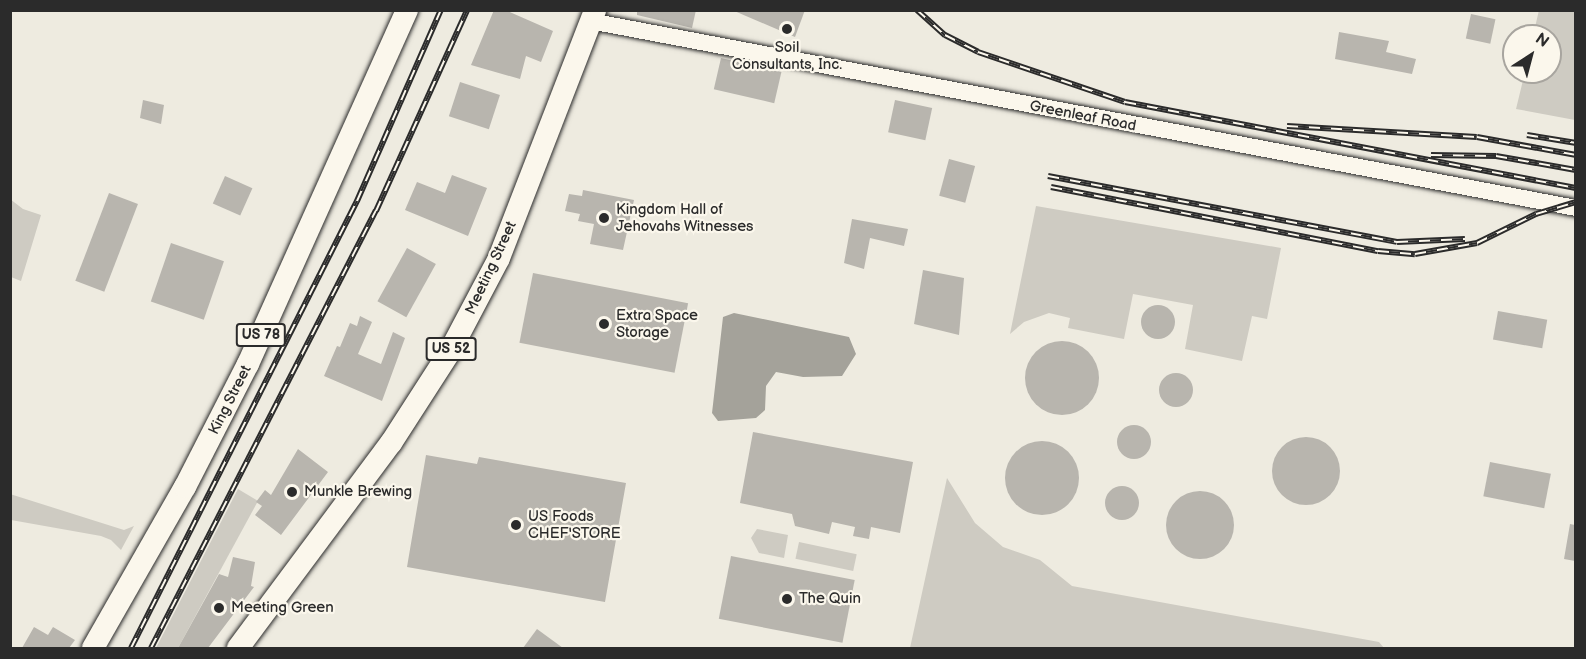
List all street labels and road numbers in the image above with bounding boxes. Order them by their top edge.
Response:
street label: Greenleaf Road [1028,97,1138,135]
street label: Meeting Street [461,218,521,318]
road number: US 78 [236,324,286,346]
road number: US 52 [426,338,476,360]
street label: King Street [205,362,255,438]

